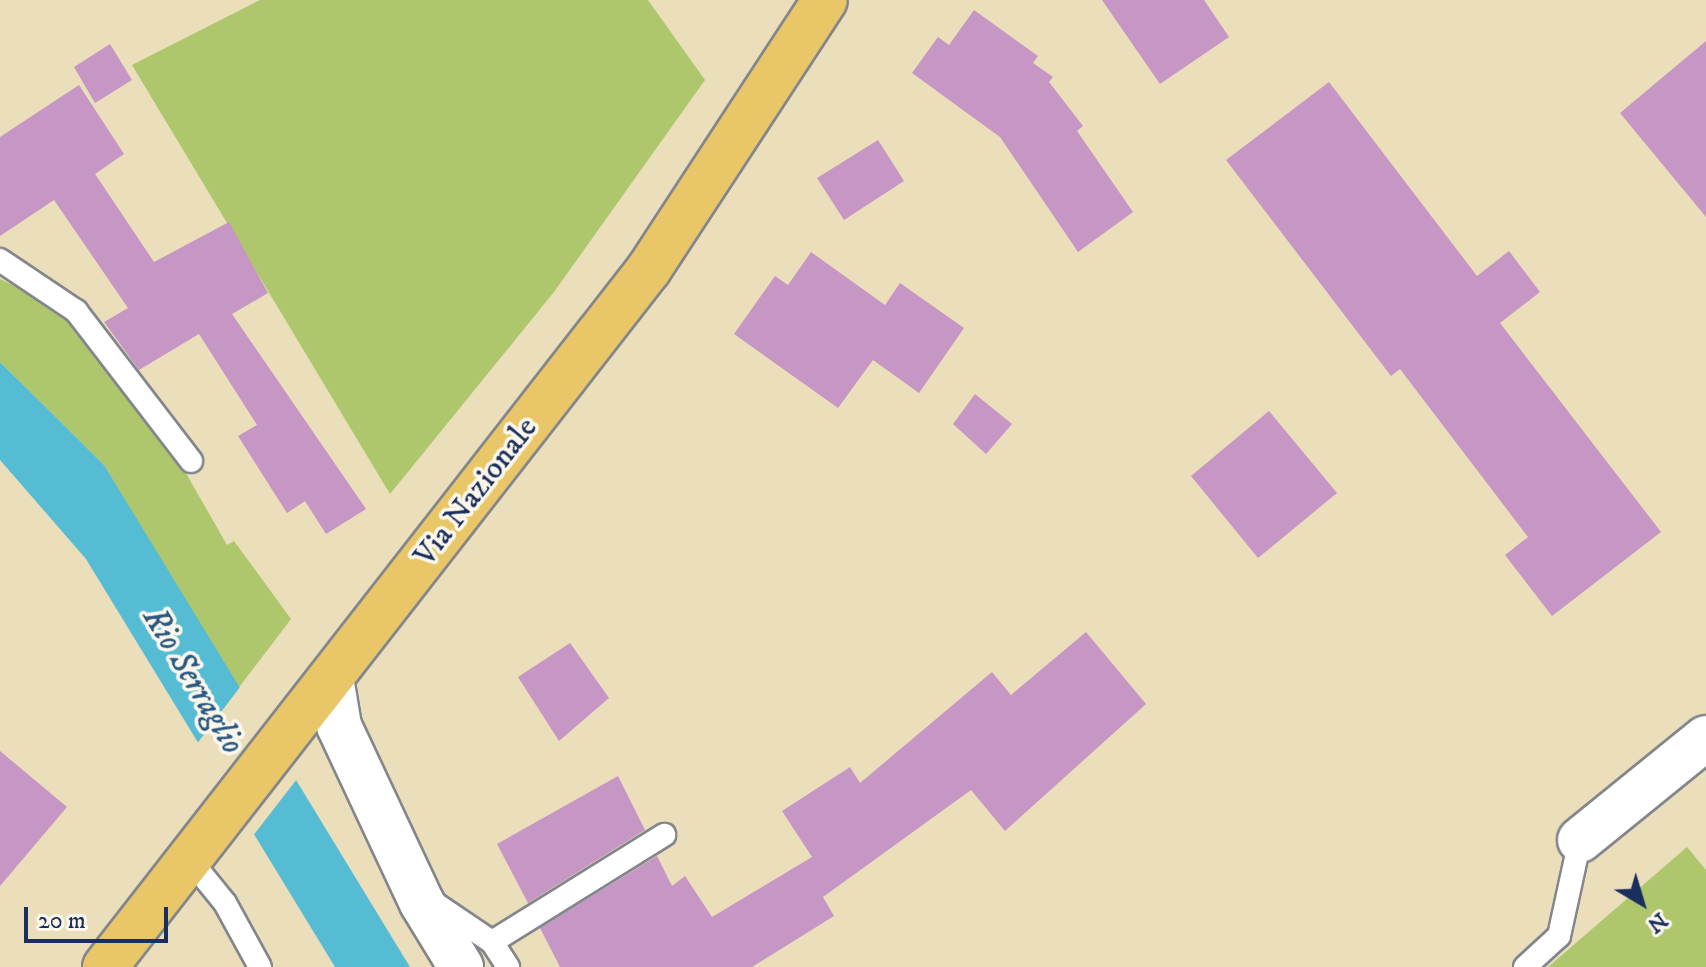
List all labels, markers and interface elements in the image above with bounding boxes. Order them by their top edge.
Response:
street label: Via Nazionale [406,410,546,574]
water label: Rio Serraglio [133,600,253,762]
north arrow [1602,863,1682,943]
scale bar [28,891,172,941]
text: 20 m [38,906,86,936]
text: N [1642,906,1673,939]

